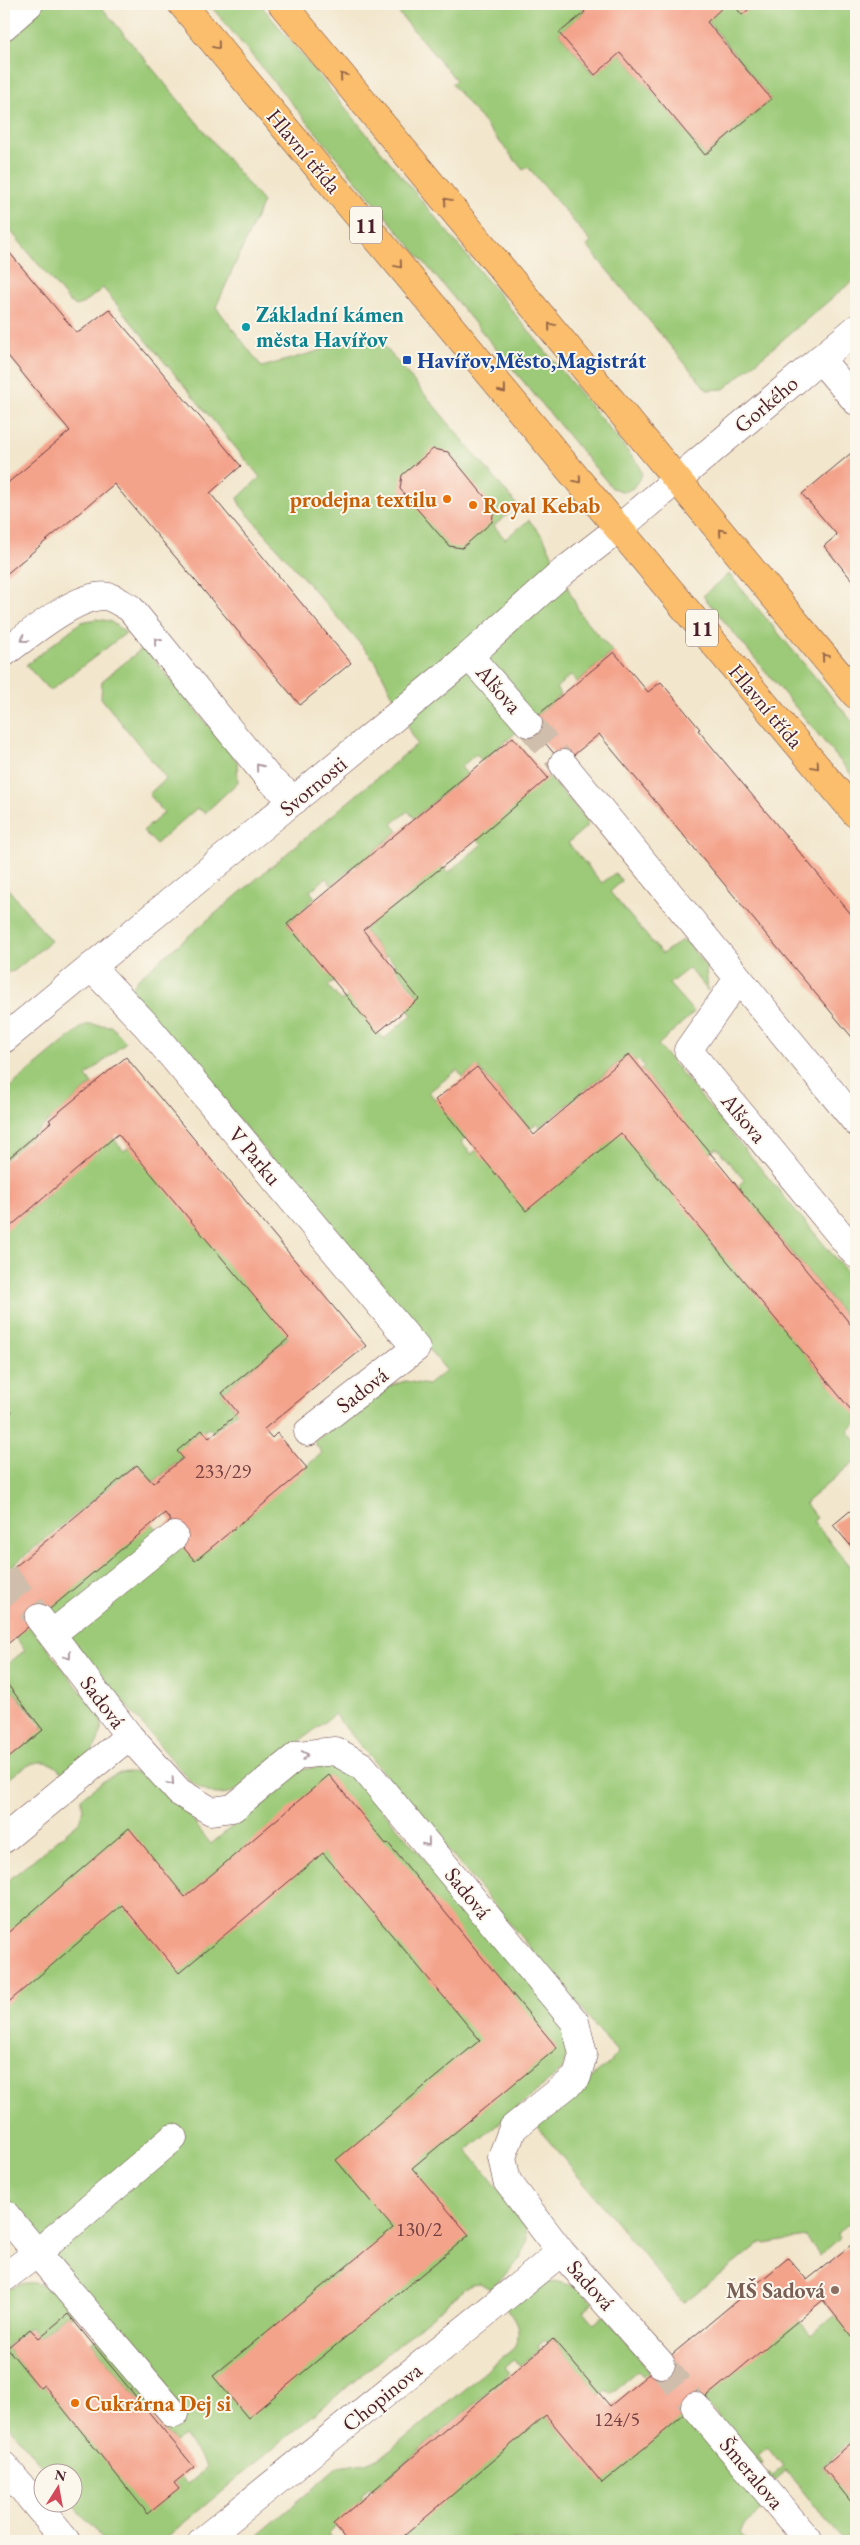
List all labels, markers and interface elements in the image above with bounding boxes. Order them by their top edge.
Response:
one-way arrow [211,40,219,49]
one-way arrow [340,73,349,82]
street label: Hlavní třída [260,103,348,200]
one-way arrow [444,198,453,207]
road number: 11 [350,206,382,244]
one-way arrow [393,259,402,268]
place label: Základní kámen města Havířov [256,300,405,354]
marker: Základní kámen města Havířov [240,321,252,333]
one-way arrow [547,323,556,332]
place label: Havířov,Město,Magistrát [417,346,647,375]
marker: Havířov,Město,Magistrát [401,354,413,366]
street label: Gorkého [728,369,804,439]
one-way arrow [497,384,505,393]
one-way arrow [572,474,580,483]
place label: prodejna textilu [290,485,437,514]
place label: Royal Kebab [483,491,600,520]
marker: prodejna textilu [441,493,453,505]
marker: Royal Kebab [467,499,479,511]
one-way arrow [719,529,727,538]
road number: 11 [686,610,718,646]
one-way arrow [21,633,30,641]
one-way arrow [154,638,162,647]
one-way arrow [823,654,831,663]
street label: Alšova [469,658,529,720]
street label: Hlavní třída [722,658,810,755]
street label: Svornosti [273,749,353,823]
one-way arrow [811,760,819,769]
one-way arrow [257,764,265,773]
street label: Alšova [714,1086,773,1149]
street label: V Parku [222,1121,288,1192]
street label: Sadová [330,1360,394,1420]
house number: 233/29 [195,1458,251,1484]
one-way arrow [63,1650,71,1659]
street label: Sadová [74,1670,132,1734]
one-way arrow [300,1750,309,1760]
one-way arrow [165,1777,174,1786]
one-way arrow [422,1837,430,1846]
street label: Sadová [438,1861,498,1925]
house number: 130/2 [396,2216,443,2242]
street label: Sadová [561,2253,622,2317]
place label: MŠ Sadová [726,2276,825,2305]
marker: MŠ Sadová [829,2284,841,2296]
street label: Chopinova [336,2356,428,2438]
place label: Cukrárna Dej si [85,2389,232,2418]
marker: Cukrárna Dej si [69,2397,81,2409]
house number: 124/5 [594,2406,640,2432]
street label: Šmeralova [713,2431,791,2515]
north arrow [32,2462,82,2512]
text: N [53,2465,68,2485]

